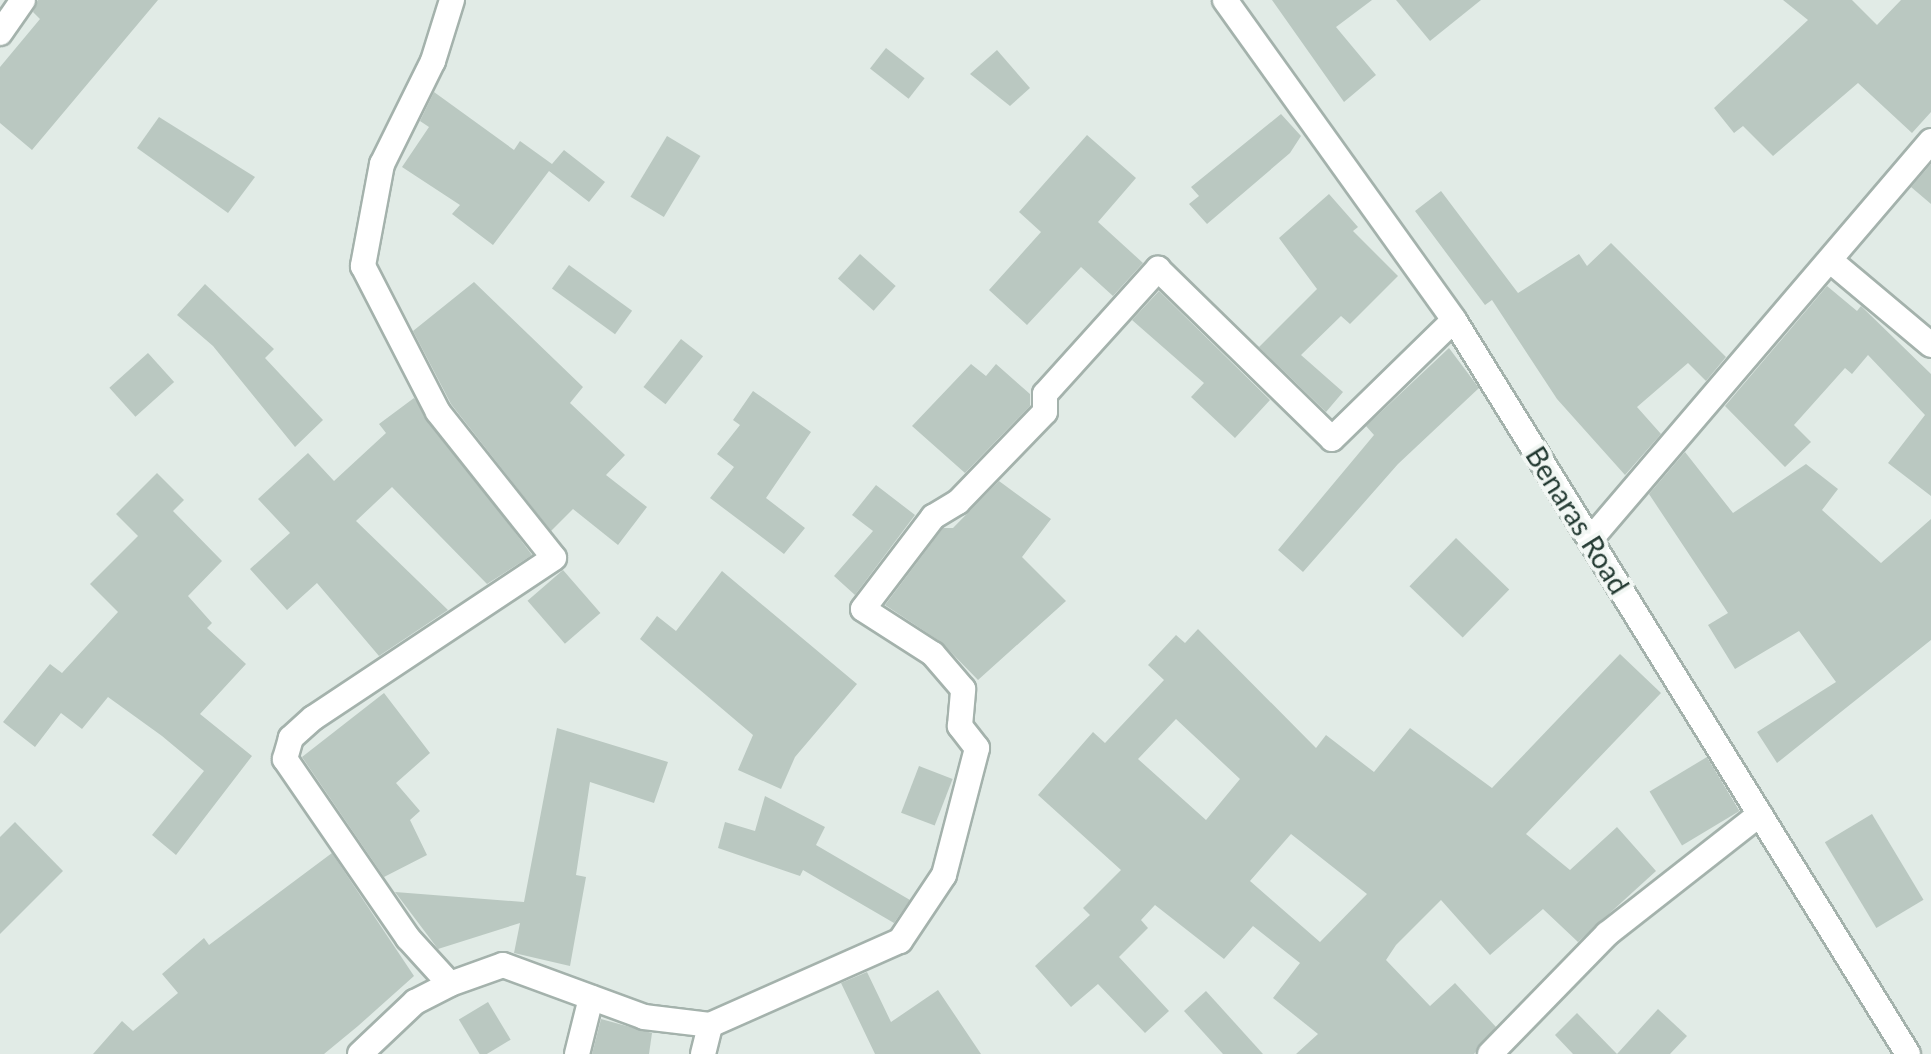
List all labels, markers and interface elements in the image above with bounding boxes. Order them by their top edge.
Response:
street label: Benaras Road [1519,440,1637,600]

